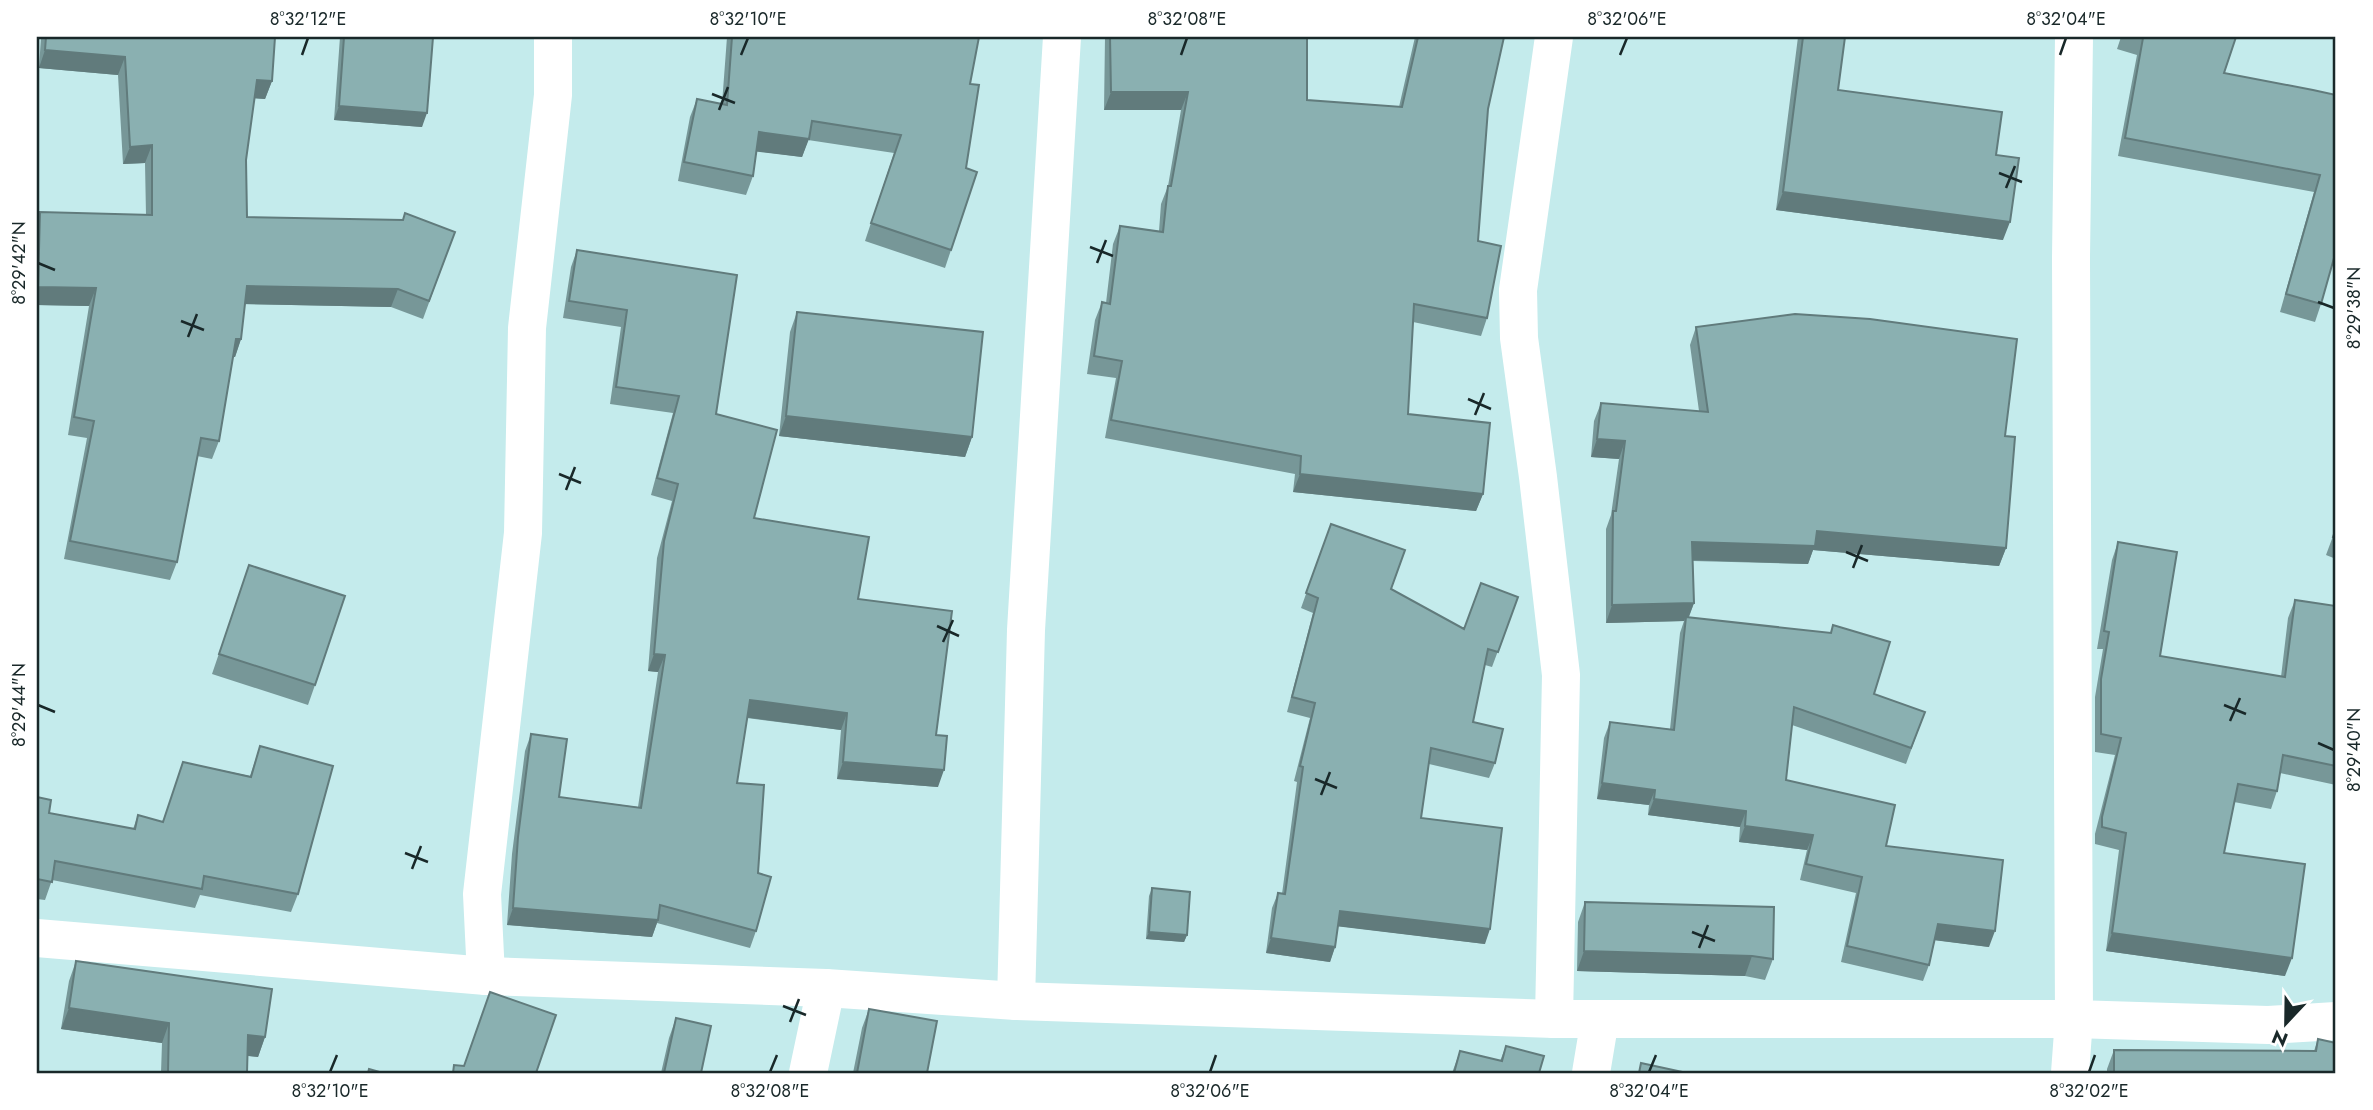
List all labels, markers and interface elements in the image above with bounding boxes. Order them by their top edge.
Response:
text: 8°32'12"E [270,6,346,32]
text: 8°32'10"E [709,6,787,32]
text: 8°32'08"E [1148,6,1226,32]
text: 8°32'06"E [1587,6,1667,32]
text: 8°32'04"E [2026,6,2106,32]
text: 8°29'42"N [6,221,32,305]
text: 8°29'38"N [2341,267,2367,349]
text: 8°29'44"N [6,663,32,747]
text: 8°29'40"N [2341,708,2367,792]
north arrow [2250,988,2320,1058]
text: N [2268,1023,2292,1054]
text: 8°32'10"E [291,1078,369,1104]
text: 8°32'08"E [731,1078,809,1104]
text: 8°32'06"E [1170,1078,1250,1104]
text: 8°32'04"E [1609,1078,1689,1104]
text: 8°32'02"E [2049,1078,2129,1104]

